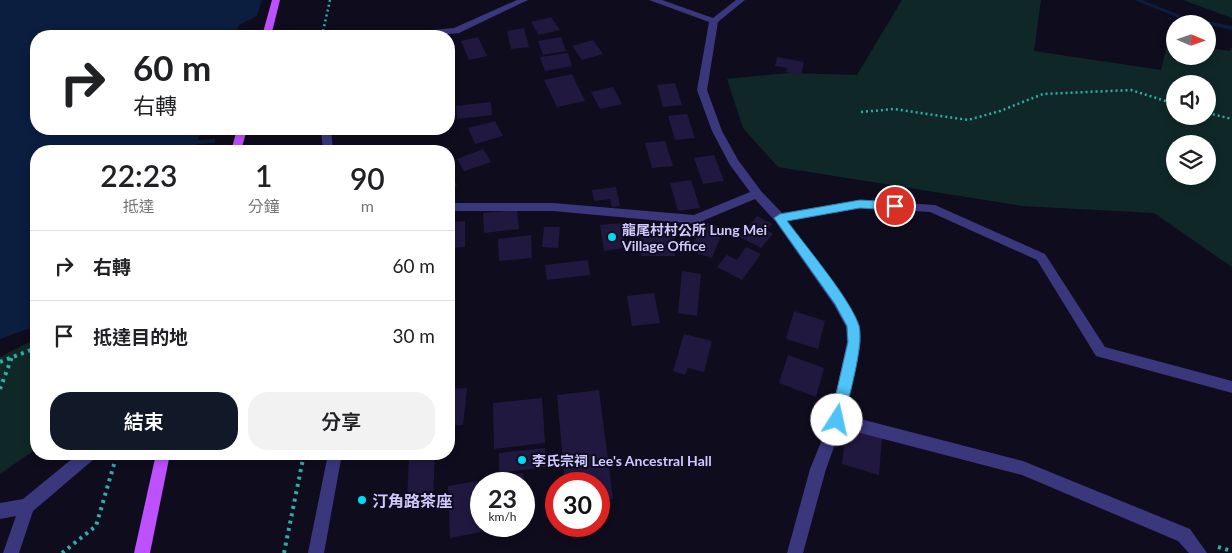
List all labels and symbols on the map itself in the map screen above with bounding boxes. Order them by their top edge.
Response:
north arrow [1166,15,1216,65]
pin [874,185,916,227]
place label: 龍尾村村公所 Lung Mei Village Office [621,221,767,254]
marker: 龍尾村村公所 Lung Mei Village Office [606,231,618,243]
position arrow [810,393,862,445]
place label: 李氏宗祠 Lee's Ancestral Hall [532,452,712,469]
marker: 李氏宗祠 Lee's Ancestral Hall [516,454,528,466]
speed limit sign: 30 [545,472,610,537]
place label: 汀角路茶座 [372,491,452,510]
marker: 汀角路茶座 [356,494,368,506]

